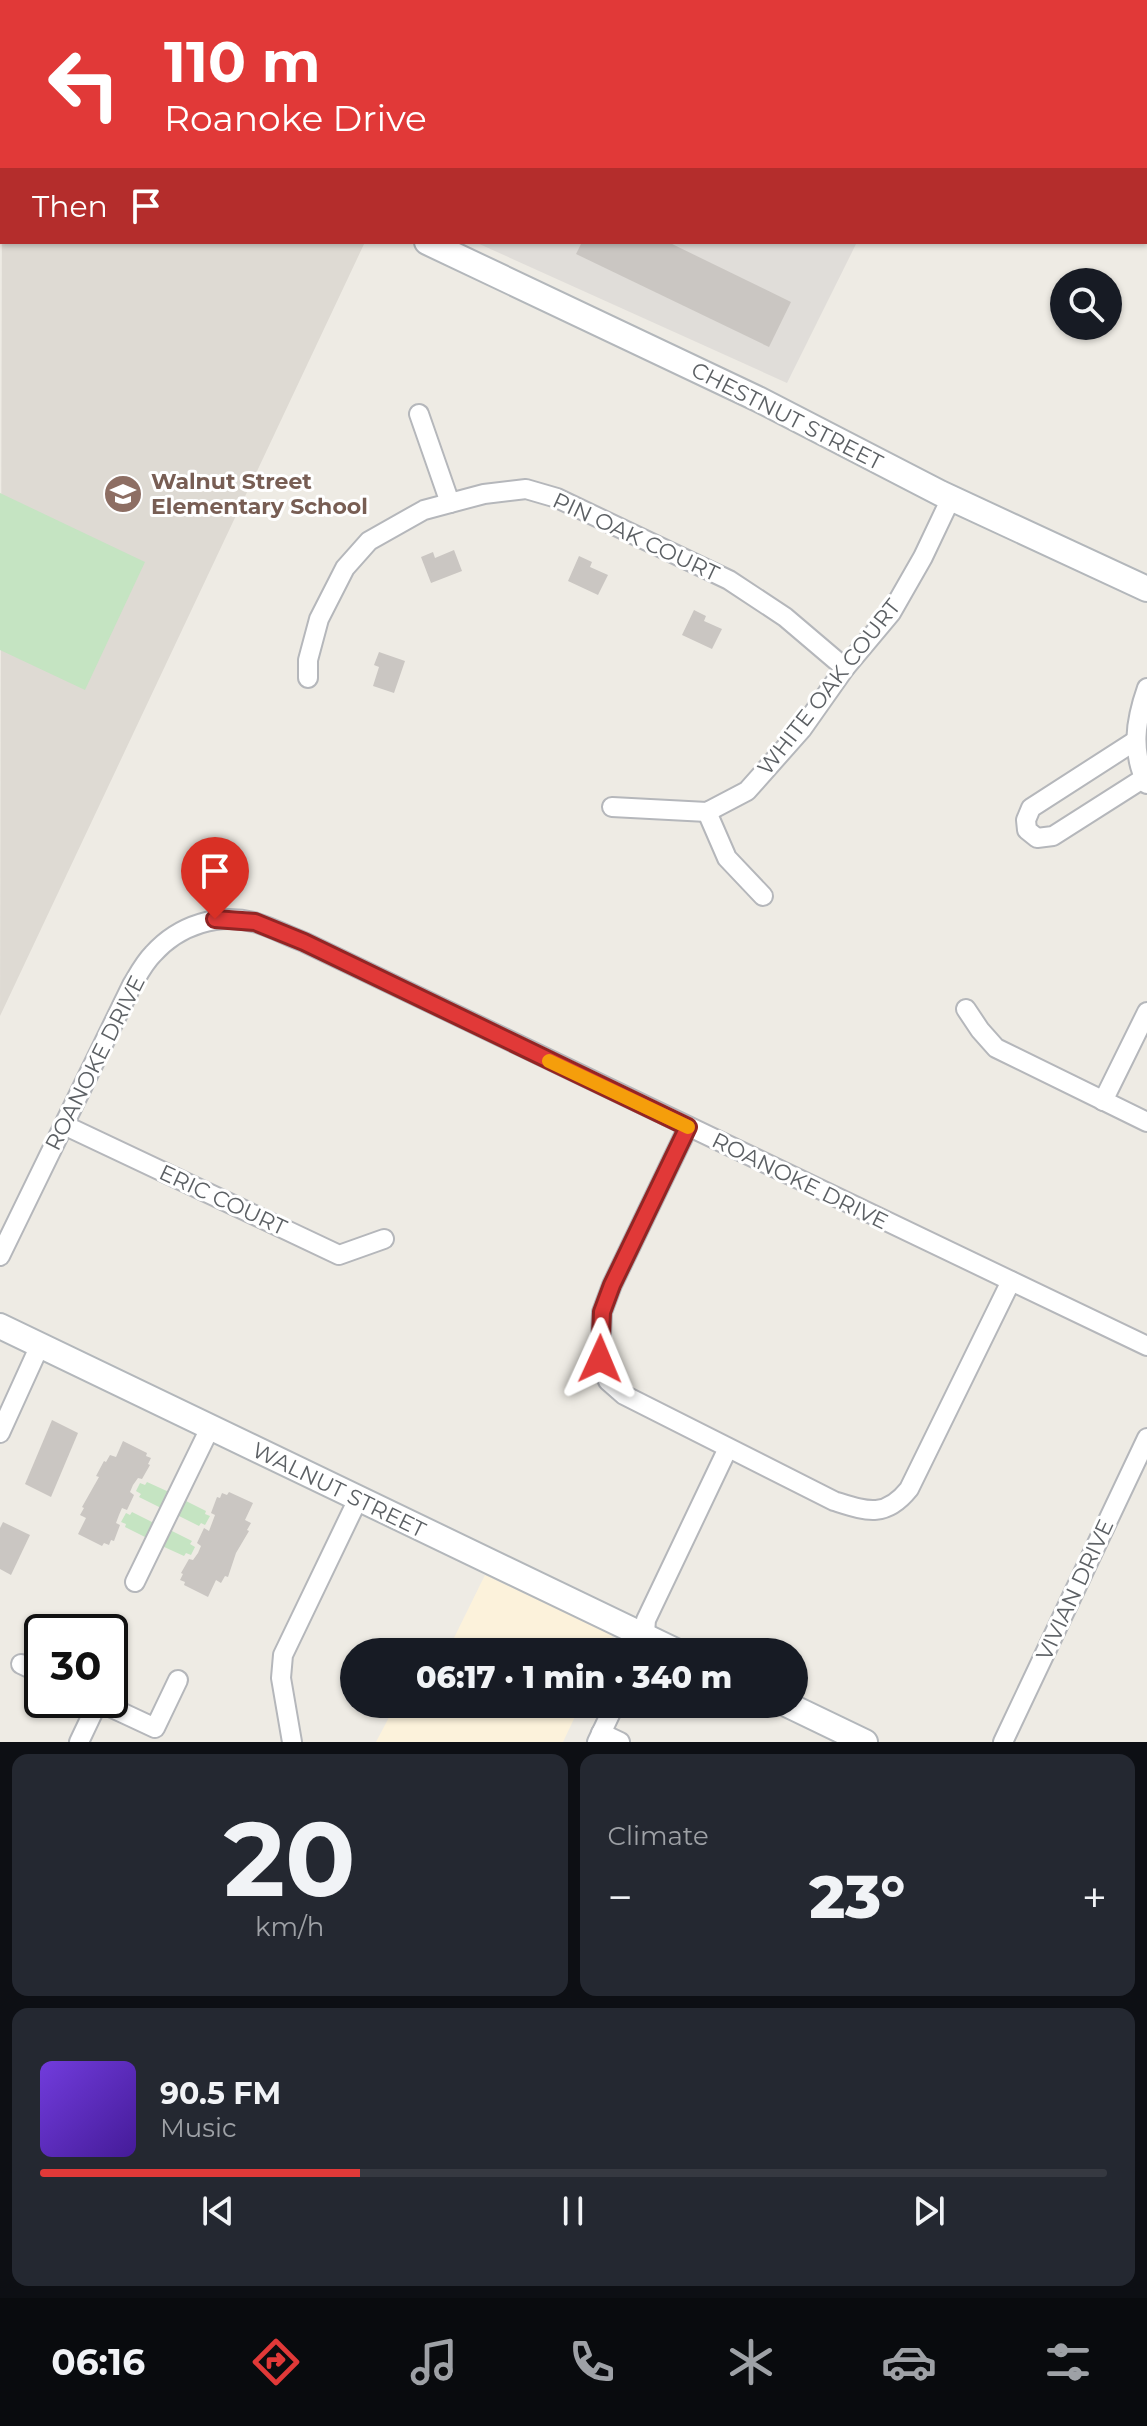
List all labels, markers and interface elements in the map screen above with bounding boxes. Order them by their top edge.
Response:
text: 110 m [164,28,321,96]
icon: left [32,32,136,136]
text: Roanoke Drive [164,96,427,140]
icon: arrive [124,184,168,228]
text: Then [32,188,108,225]
map controls [1050,268,1122,340]
button: search [1050,268,1122,340]
street label: CHESTNUT STREET [687,356,888,476]
place label: Walnut Street Elementary School [151,468,368,520]
school or university icon: Walnut Street Elementary School [102,473,144,515]
street label: PIN OAK COURT [549,487,724,587]
street label: WHITE OAK COURT [752,593,906,780]
pin [181,837,249,919]
icon: arrive [193,849,237,893]
street label: ROANOKE DRIVE [39,971,151,1155]
street label: ROANOKE DRIVE [708,1127,892,1235]
street label: ERIC COURT [155,1159,291,1241]
position arrow [558,1317,642,1401]
street label: WALNUT STREET [248,1436,430,1544]
street label: VIVIAN DRIVE [1031,1515,1119,1665]
speed limit sign: 30 [24,1614,128,1718]
text: 06:17 · 1 min · 340 m [416,1659,732,1696]
text: 20 [224,1795,356,1922]
text: Climate [608,1820,709,1852]
text: 23° [809,1860,905,1933]
text: − [608,1870,633,1924]
text: + [1082,1870,1107,1924]
text: km/h [255,1911,324,1943]
text: 90.5 FM [160,2075,281,2112]
text: Music [160,2112,237,2144]
icon: previous [196,2189,240,2233]
icon: pause [551,2189,595,2233]
icon: next [907,2189,951,2233]
icon: directions [248,2334,304,2390]
icon: music [406,2334,462,2390]
icon: phone [564,2334,620,2390]
icon: climate [723,2334,779,2390]
icon: car [881,2334,937,2390]
icon: filters [1040,2334,1096,2390]
text: 06:16 [51,2340,145,2384]

